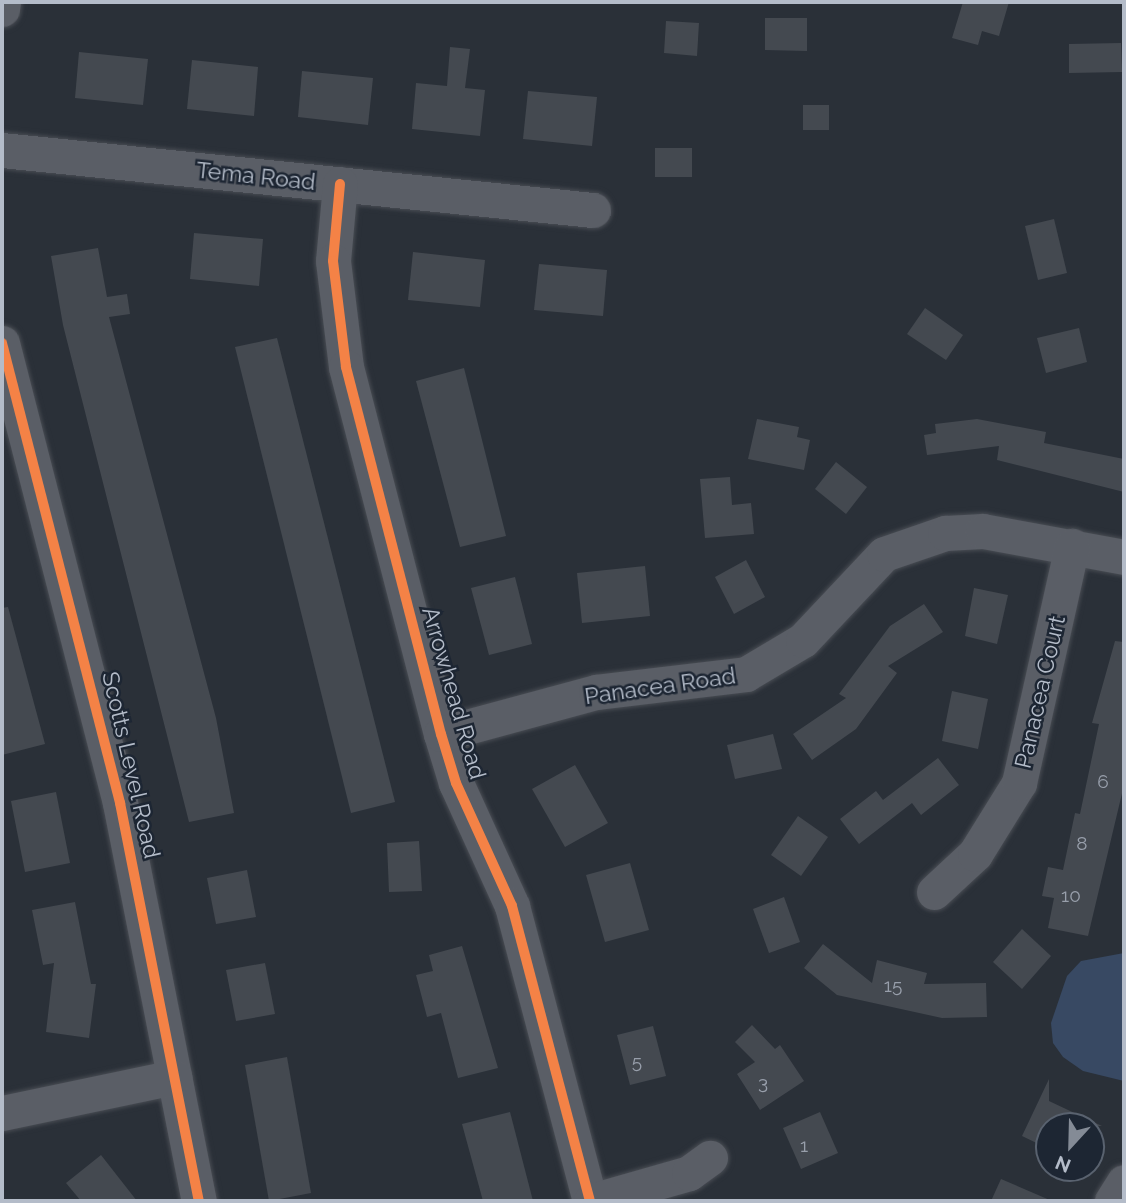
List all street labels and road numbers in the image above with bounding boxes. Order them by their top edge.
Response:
street label: Tema Road [195,156,317,196]
street label: Arrowhead Road [416,604,492,782]
street label: Panacea Court [1009,613,1071,771]
street label: Panacea Road [583,662,737,710]
street label: Scotts Level Road [96,669,166,861]

